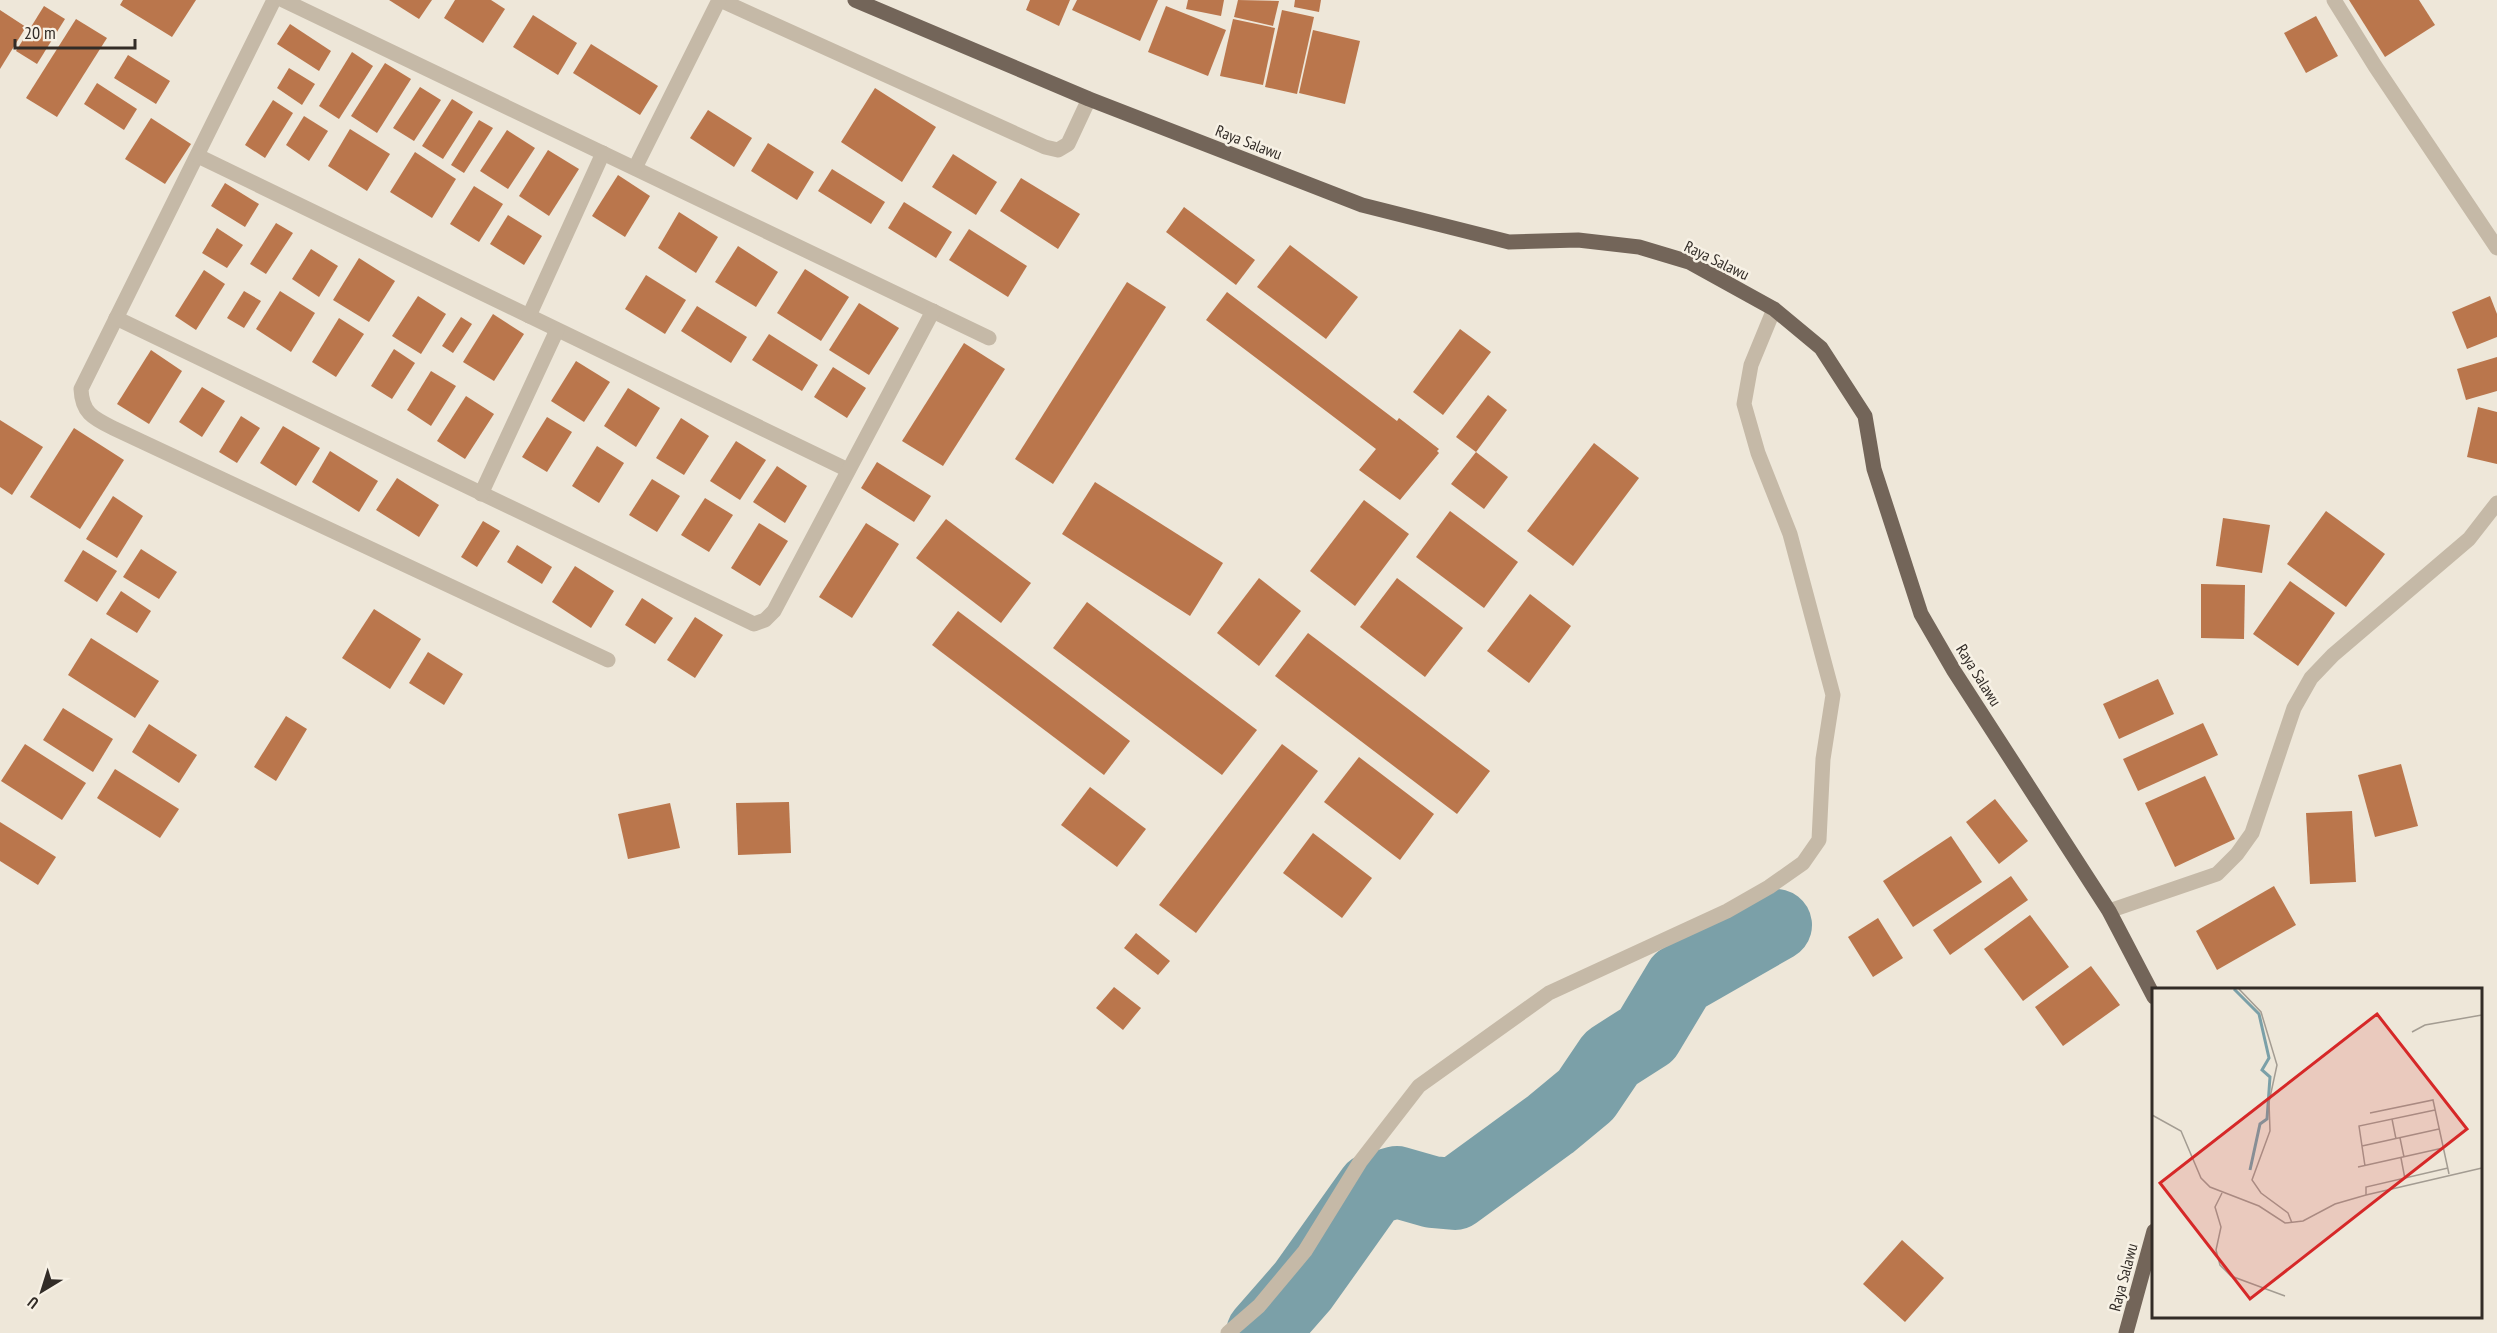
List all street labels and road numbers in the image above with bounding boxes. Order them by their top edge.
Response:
street label: Raya Salawu [1213,120,1285,164]
street label: Raya Salawu [1681,236,1753,284]
street label: Raya Salawu [1952,640,2006,710]
street label: Raya Salawu [2104,1241,2142,1313]

